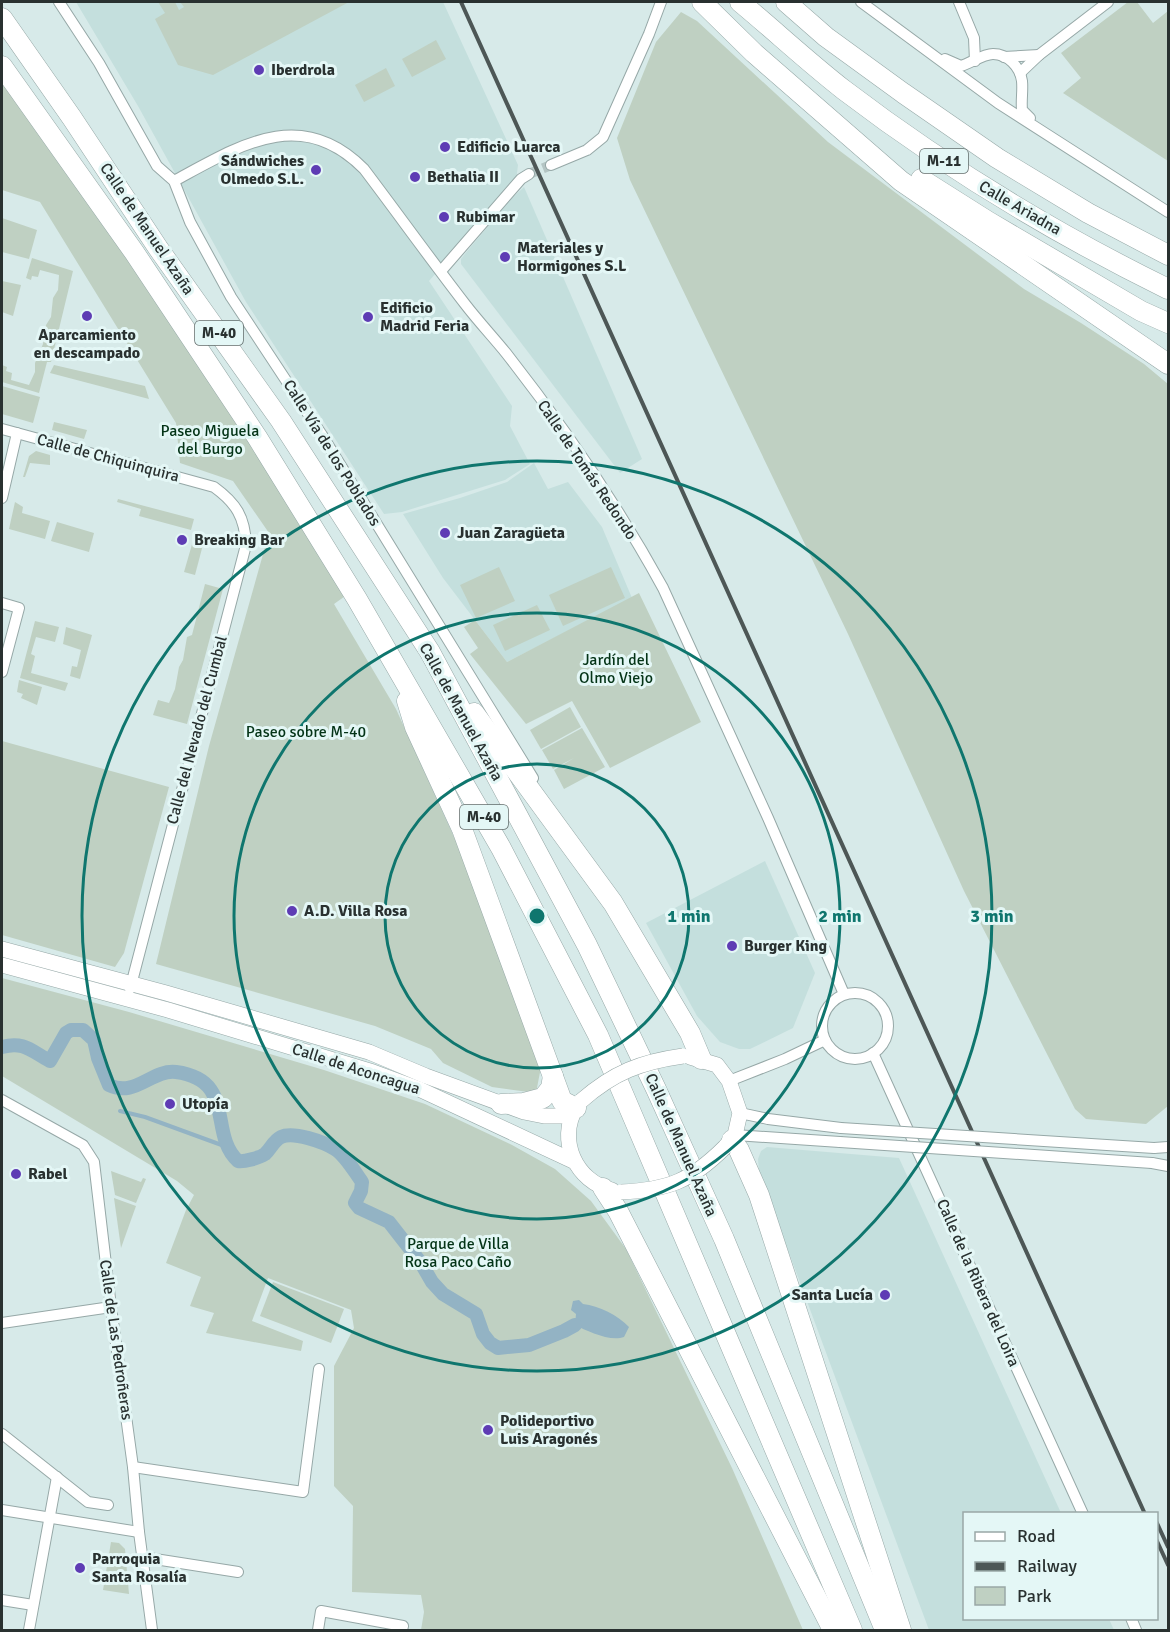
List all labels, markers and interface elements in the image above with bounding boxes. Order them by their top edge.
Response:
place label: Iberdrola [271,60,335,80]
marker: Iberdrola [252,63,266,77]
place label: Edificio Luarca [457,137,561,157]
marker: Edificio Luarca [438,140,452,154]
road number: M-11 [920,149,968,173]
place label: Sándwiches Olmedo S.L. [221,151,304,189]
street label: Calle de Manuel Azaña [95,159,199,299]
marker: Sándwiches Olmedo S.L. [309,163,323,177]
place label: Bethalia II [427,167,499,187]
marker: Bethalia II [408,170,422,184]
street label: Calle Ariadna [975,176,1065,240]
place label: Rubimar [456,207,516,227]
marker: Rubimar [437,210,451,224]
place label: Materiales y Hormigones S.L [517,238,627,276]
marker: Materiales y Hormigones S.L [498,250,512,264]
place label: Edificio Madrid Feria [380,298,469,336]
marker: Aparcamiento en descampado [80,309,94,323]
marker: Edificio Madrid Feria [361,310,375,324]
road number: M-40 [195,321,243,345]
place label: Aparcamiento en descampado [34,325,140,363]
street label: Calle Vía de los Poblados [279,376,385,530]
street label: Calle de Tomás Redondo [533,396,641,544]
park label: Paseo Miguela del Burgo [161,421,259,459]
street label: Calle de Chiquinquira [35,429,181,487]
place label: Juan Zaragüeta [457,523,565,543]
marker: Juan Zaragüeta [438,526,452,540]
place label: Breaking Bar [194,530,285,550]
marker: Breaking Bar [175,533,189,547]
street label: Calle del Nevado del Cumbal [162,633,232,826]
street label: Calle de Manuel Azaña [415,639,507,785]
park label: Jardín del Olmo Viejo [579,650,653,688]
park label: Paseo sobre M-40 [246,722,366,742]
road number: M-40 [460,805,508,829]
place label: A.D. Villa Rosa [304,901,407,921]
marker: A.D. Villa Rosa [285,904,299,918]
text: 1 min [667,905,711,927]
text: 2 min [818,905,862,927]
text: 3 min [970,905,1014,927]
centre of rings [527,906,547,926]
place label: Burger King [744,936,828,956]
marker: Burger King [725,939,739,953]
street label: Calle de Aconcagua [290,1039,422,1099]
street label: Calle de Manuel Azaña [640,1070,722,1220]
place label: Utopía [182,1094,229,1114]
marker: Utopía [163,1097,177,1111]
place label: Rabel [28,1164,67,1184]
marker: Rabel [9,1167,23,1181]
street label: Calle de la Ribera del Loira [932,1196,1024,1370]
park label: Parque de Villa Rosa Paco Caño [404,1234,512,1272]
street label: Calle de Las Pedroñeras [95,1259,137,1421]
place label: Santa Lucía [792,1285,873,1305]
marker: Santa Lucía [878,1288,892,1302]
place label: Polideportivo Luis Aragonés [500,1411,598,1449]
marker: Polideportivo Luis Aragonés [481,1423,495,1437]
legend [963,1512,1158,1620]
text: Road [1017,1525,1056,1547]
place label: Parroquia Santa Rosalía [92,1549,187,1587]
text: Railway [1017,1555,1078,1577]
marker: Parroquia Santa Rosalía [73,1561,87,1575]
text: Park [1017,1585,1052,1607]

